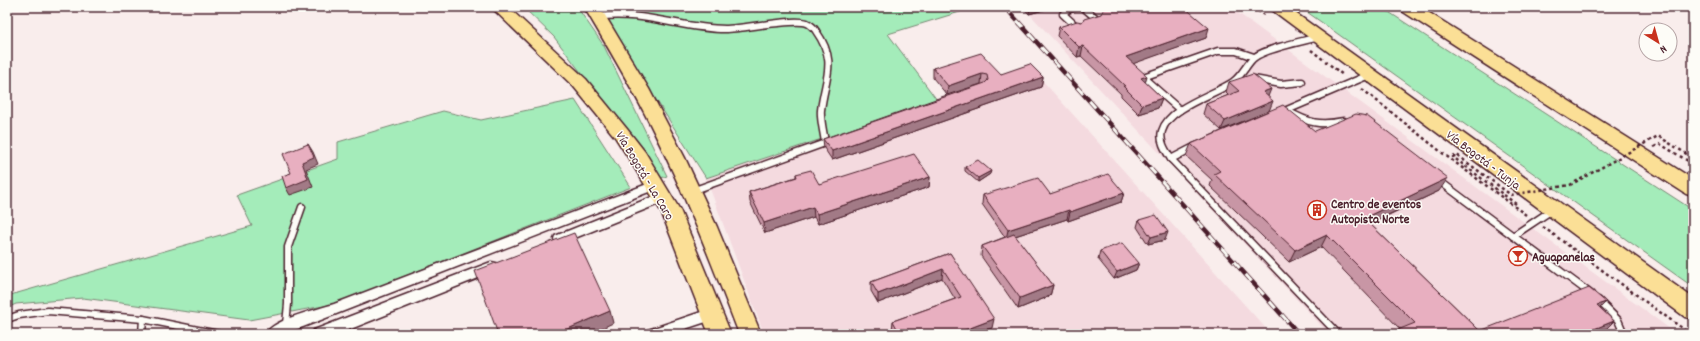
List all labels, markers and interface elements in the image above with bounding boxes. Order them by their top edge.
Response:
north arrow [1638,22,1678,62]
text: N [1655,40,1670,57]
street label: Vía Bogotá - Tunja [1441,127,1525,196]
street label: Vía Bogotá - La Caro [610,128,678,224]
place label: Centro de eventos Autopista Norte [1331,196,1422,230]
building icon: Centro de eventos Autopista Norte [1306,199,1328,221]
bar icon: Aguapanelas [1507,245,1529,267]
place label: Aguapanelas [1532,249,1595,268]

